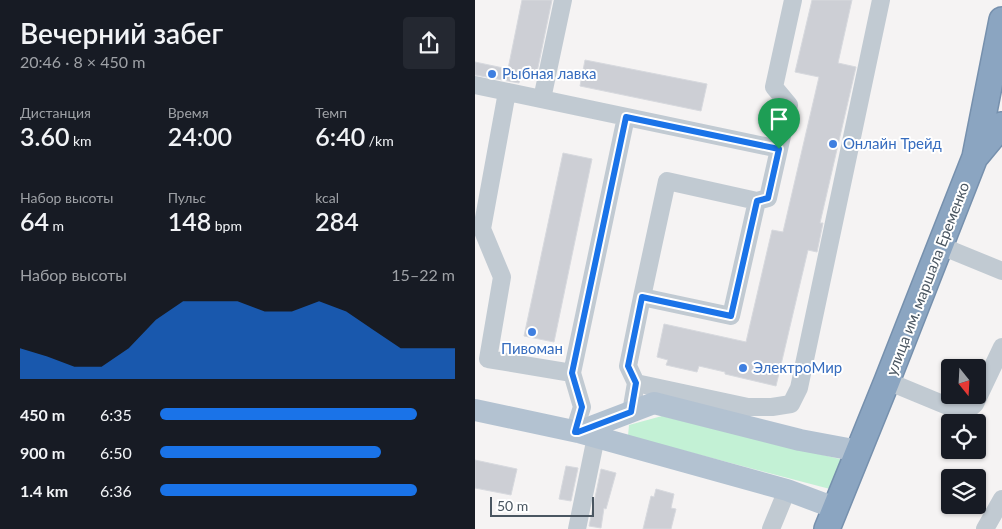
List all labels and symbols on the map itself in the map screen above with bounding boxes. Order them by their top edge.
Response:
place label: Рыбная лавка [502,64,597,82]
marker: Рыбная лавка [486,68,498,80]
pin [758,98,800,149]
place label: Онлайн Трейд [843,134,942,152]
marker: Онлайн Трейд [827,138,839,150]
street label: улица им. маршала Еременко [882,180,972,378]
marker: Пивоман [526,326,538,338]
place label: Пивоман [501,339,563,357]
place label: ЭлектроМир [753,358,842,376]
north arrow [941,359,986,404]
marker: ЭлектроМир [737,362,749,374]
scale bar [490,494,594,517]

